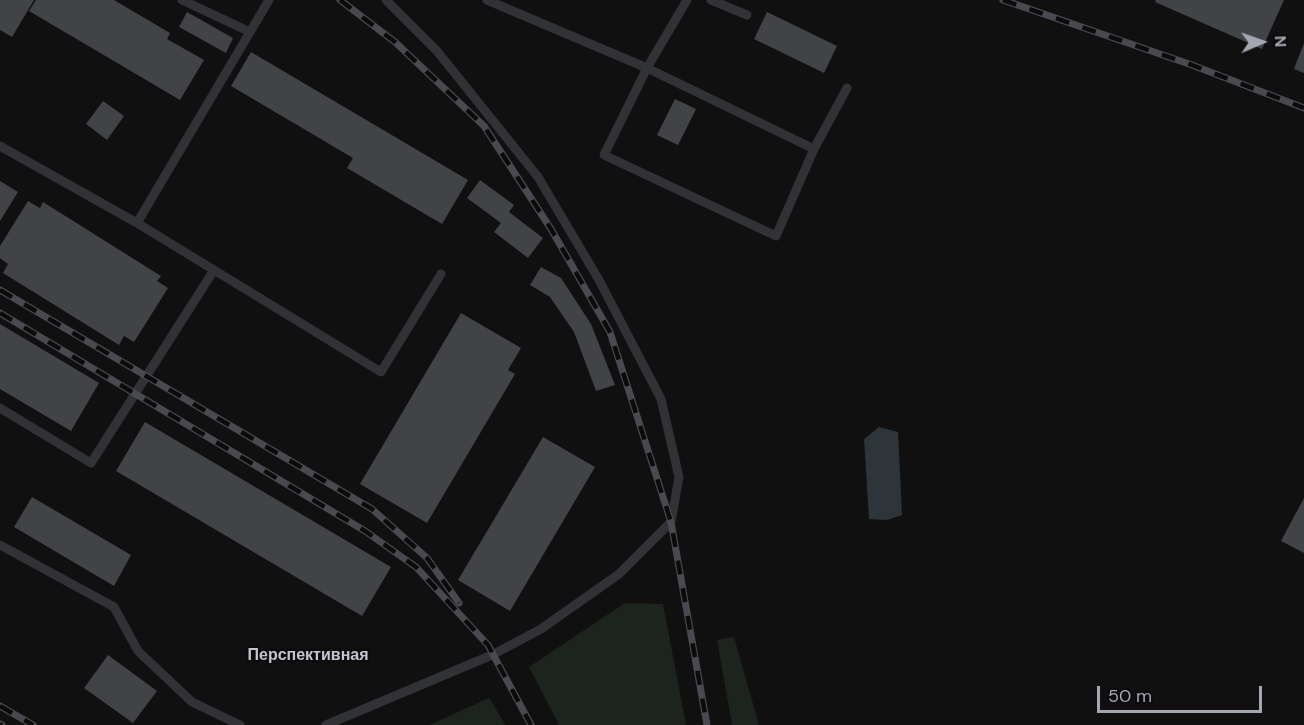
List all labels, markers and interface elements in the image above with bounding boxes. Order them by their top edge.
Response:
north arrow [1232,12,1292,72]
text: N [1270,35,1291,48]
district label: Перспективная [247,646,369,666]
scale bar [1100,674,1265,712]
text: 50 m [1108,684,1152,708]

